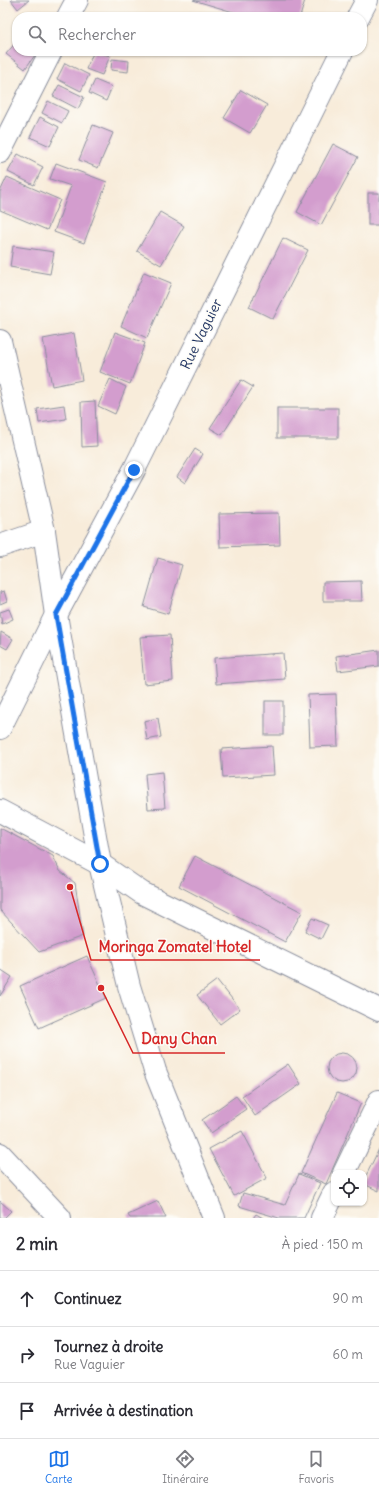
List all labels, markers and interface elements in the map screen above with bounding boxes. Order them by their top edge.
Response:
search box [12,12,367,56]
icon: search [26,23,48,45]
text: Rechercher [58,25,136,44]
street label: Rue Vaguier [176,296,226,372]
route end [125,461,143,479]
route start [91,855,109,873]
callout: Moringa Zomatel Hotel [91,933,260,960]
text: Moringa Zomatel Hotel [99,937,251,957]
callout: Dany Chan [133,1026,225,1053]
text: Dany Chan [141,1029,217,1049]
map controls [331,1170,367,1206]
button: locate [331,1170,367,1206]
text: 2 min [16,1233,58,1255]
text: À pied · 150 m [282,1236,363,1253]
icon: ahead [16,1288,38,1310]
text: Continuez [54,1289,122,1308]
text: 90 m [332,1290,363,1307]
text: Tournez à droite [54,1337,163,1356]
icon: right [16,1344,38,1366]
text: 60 m [332,1346,363,1363]
text: Rue Vaguier [54,1356,125,1373]
icon: arrive [16,1400,38,1422]
text: Arrivée à destination [54,1401,193,1420]
tab: Carte [45,1448,72,1486]
tab: Itinéraire [162,1448,209,1486]
tab: Favoris [299,1448,334,1486]

